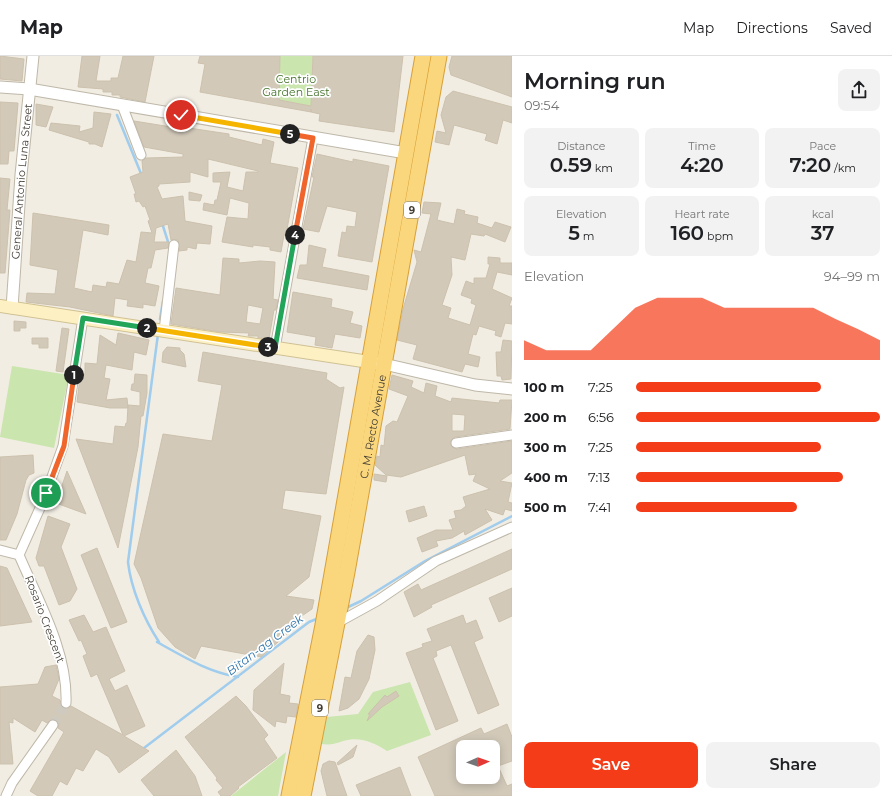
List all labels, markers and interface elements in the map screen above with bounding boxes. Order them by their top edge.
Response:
text: Map [20,16,63,39]
text: Map [683,19,714,37]
text: Directions [736,19,808,37]
text: Saved [830,19,872,37]
text: Morning run [524,68,665,95]
button: share [838,69,880,111]
park label: Centrio Garden East [262,72,330,99]
text: 09:54 [524,97,559,113]
pin [164,98,198,132]
street label: General Antonio Luna Street [8,102,35,260]
icon: check [170,104,192,126]
pin: 5 [280,124,300,144]
text: 5 [287,127,293,141]
text: Distance [557,139,605,153]
text: Time [688,139,716,153]
text: Pace [809,139,836,153]
text: 0.59 [550,153,592,177]
text: 4:20 [680,153,724,177]
text: 7:20 [789,153,831,177]
text: km [592,161,613,175]
text: /km [831,161,856,175]
road number: 9 [404,202,420,218]
text: Elevation [556,207,607,221]
text: Heart rate [674,207,730,221]
text: kcal [812,207,834,221]
text: 5 [568,221,580,245]
text: 160 [670,221,704,245]
text: 37 [811,221,834,245]
pin: 4 [285,225,305,245]
text: 4 [291,228,299,242]
text: m [580,229,594,243]
text: bpm [704,229,734,243]
text: Elevation [524,268,584,284]
text: 94–99 m [824,268,880,284]
pin: 2 [137,318,157,338]
text: 2 [144,321,150,335]
pin: 3 [258,337,278,357]
text: 3 [265,340,271,354]
pin: 1 [64,365,84,385]
text: 1 [72,368,76,382]
street label: C. M. Recto Avenue [357,373,389,480]
text: 100 m [524,379,564,395]
text: 7:25 [588,379,613,395]
text: 200 m [524,409,567,425]
text: 6:56 [588,409,614,425]
text: 300 m [524,439,567,455]
text: 7:25 [588,439,613,455]
text: 400 m [524,469,568,485]
text: 7:13 [588,469,610,485]
pin [29,476,63,510]
icon: arrive [35,482,57,504]
text: 500 m [524,499,567,515]
text: 7:41 [588,499,611,515]
street label: Rosario Crescent [22,573,68,665]
water label: Bitan-ag Creek [223,610,307,678]
road number: 9 [312,700,328,716]
north arrow [456,740,500,784]
map controls [456,740,500,784]
button: Save [524,742,698,788]
button: Share [706,742,880,788]

